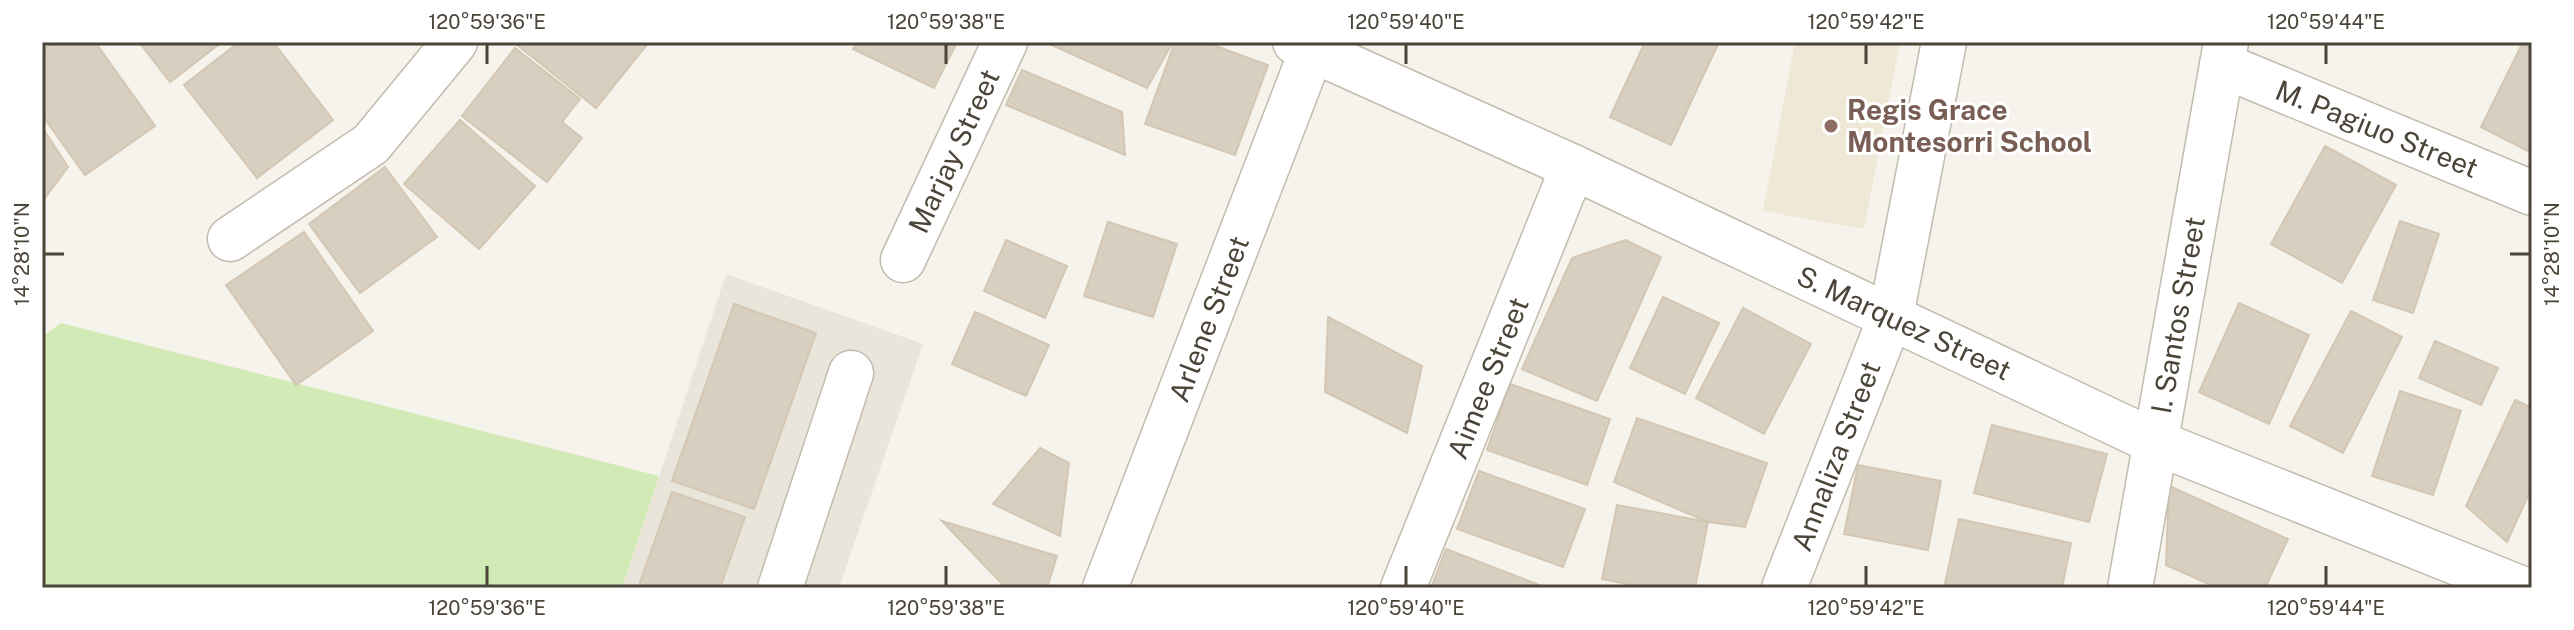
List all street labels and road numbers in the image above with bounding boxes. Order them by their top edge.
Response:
street label: Marjay Street [901,64,1006,238]
street label: M. Pagiuo Street [2271,73,2483,184]
street label: I. Santos Street [2144,214,2211,416]
street label: Arlene Street [1162,231,1255,406]
street label: S. Marquez Street [1792,258,2017,387]
street label: Aimee Street [1440,292,1535,463]
street label: Annaliza Street [1784,356,1887,555]

